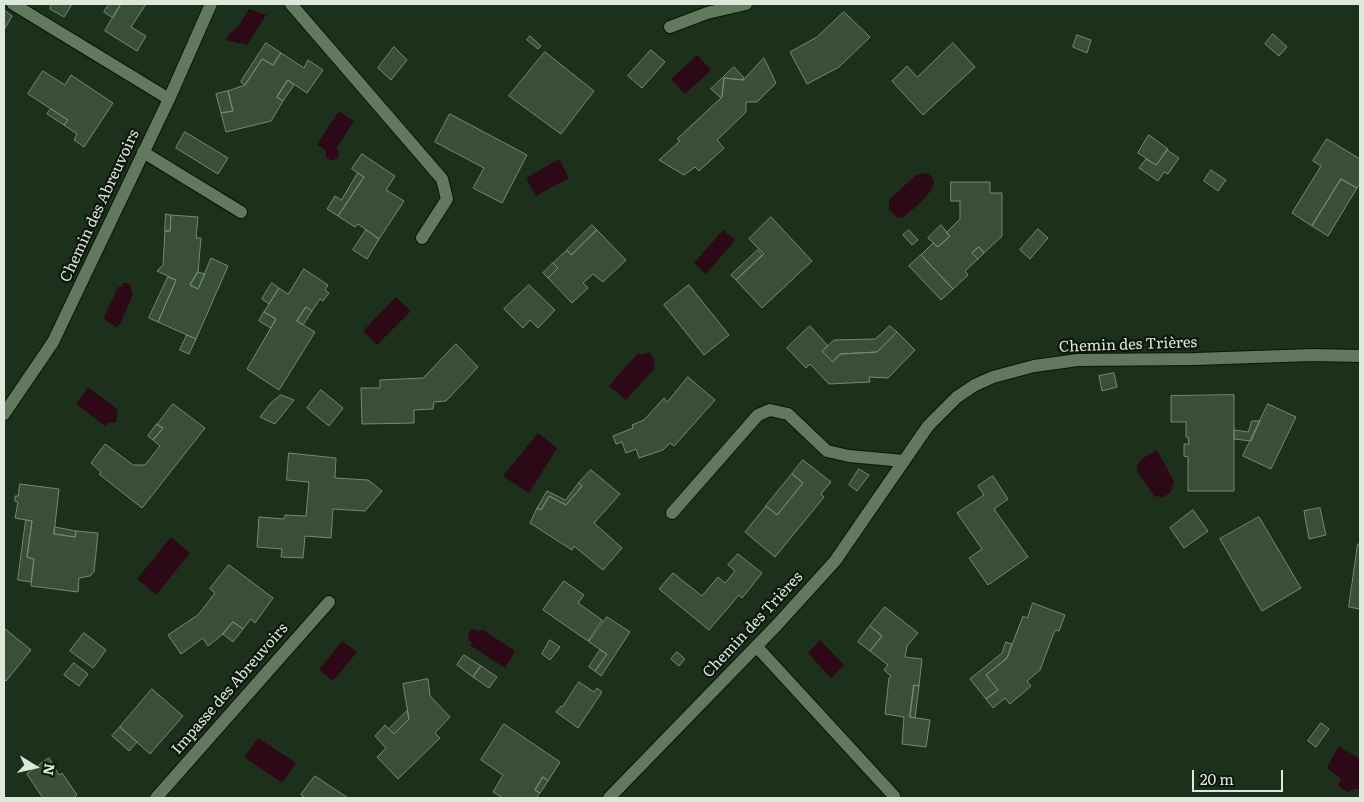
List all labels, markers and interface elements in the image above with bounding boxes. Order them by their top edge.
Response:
street label: Chemin des Abreuvoirs [57,127,143,285]
street label: Chemin des Trières [1059,334,1197,356]
street label: Chemin des Trières [699,568,807,682]
street label: Impasse des Abreuvoirs [168,620,292,758]
north arrow [10,742,60,792]
scale bar [1194,760,1285,792]
text: N [39,762,61,777]
text: 20 m [1200,767,1234,790]

